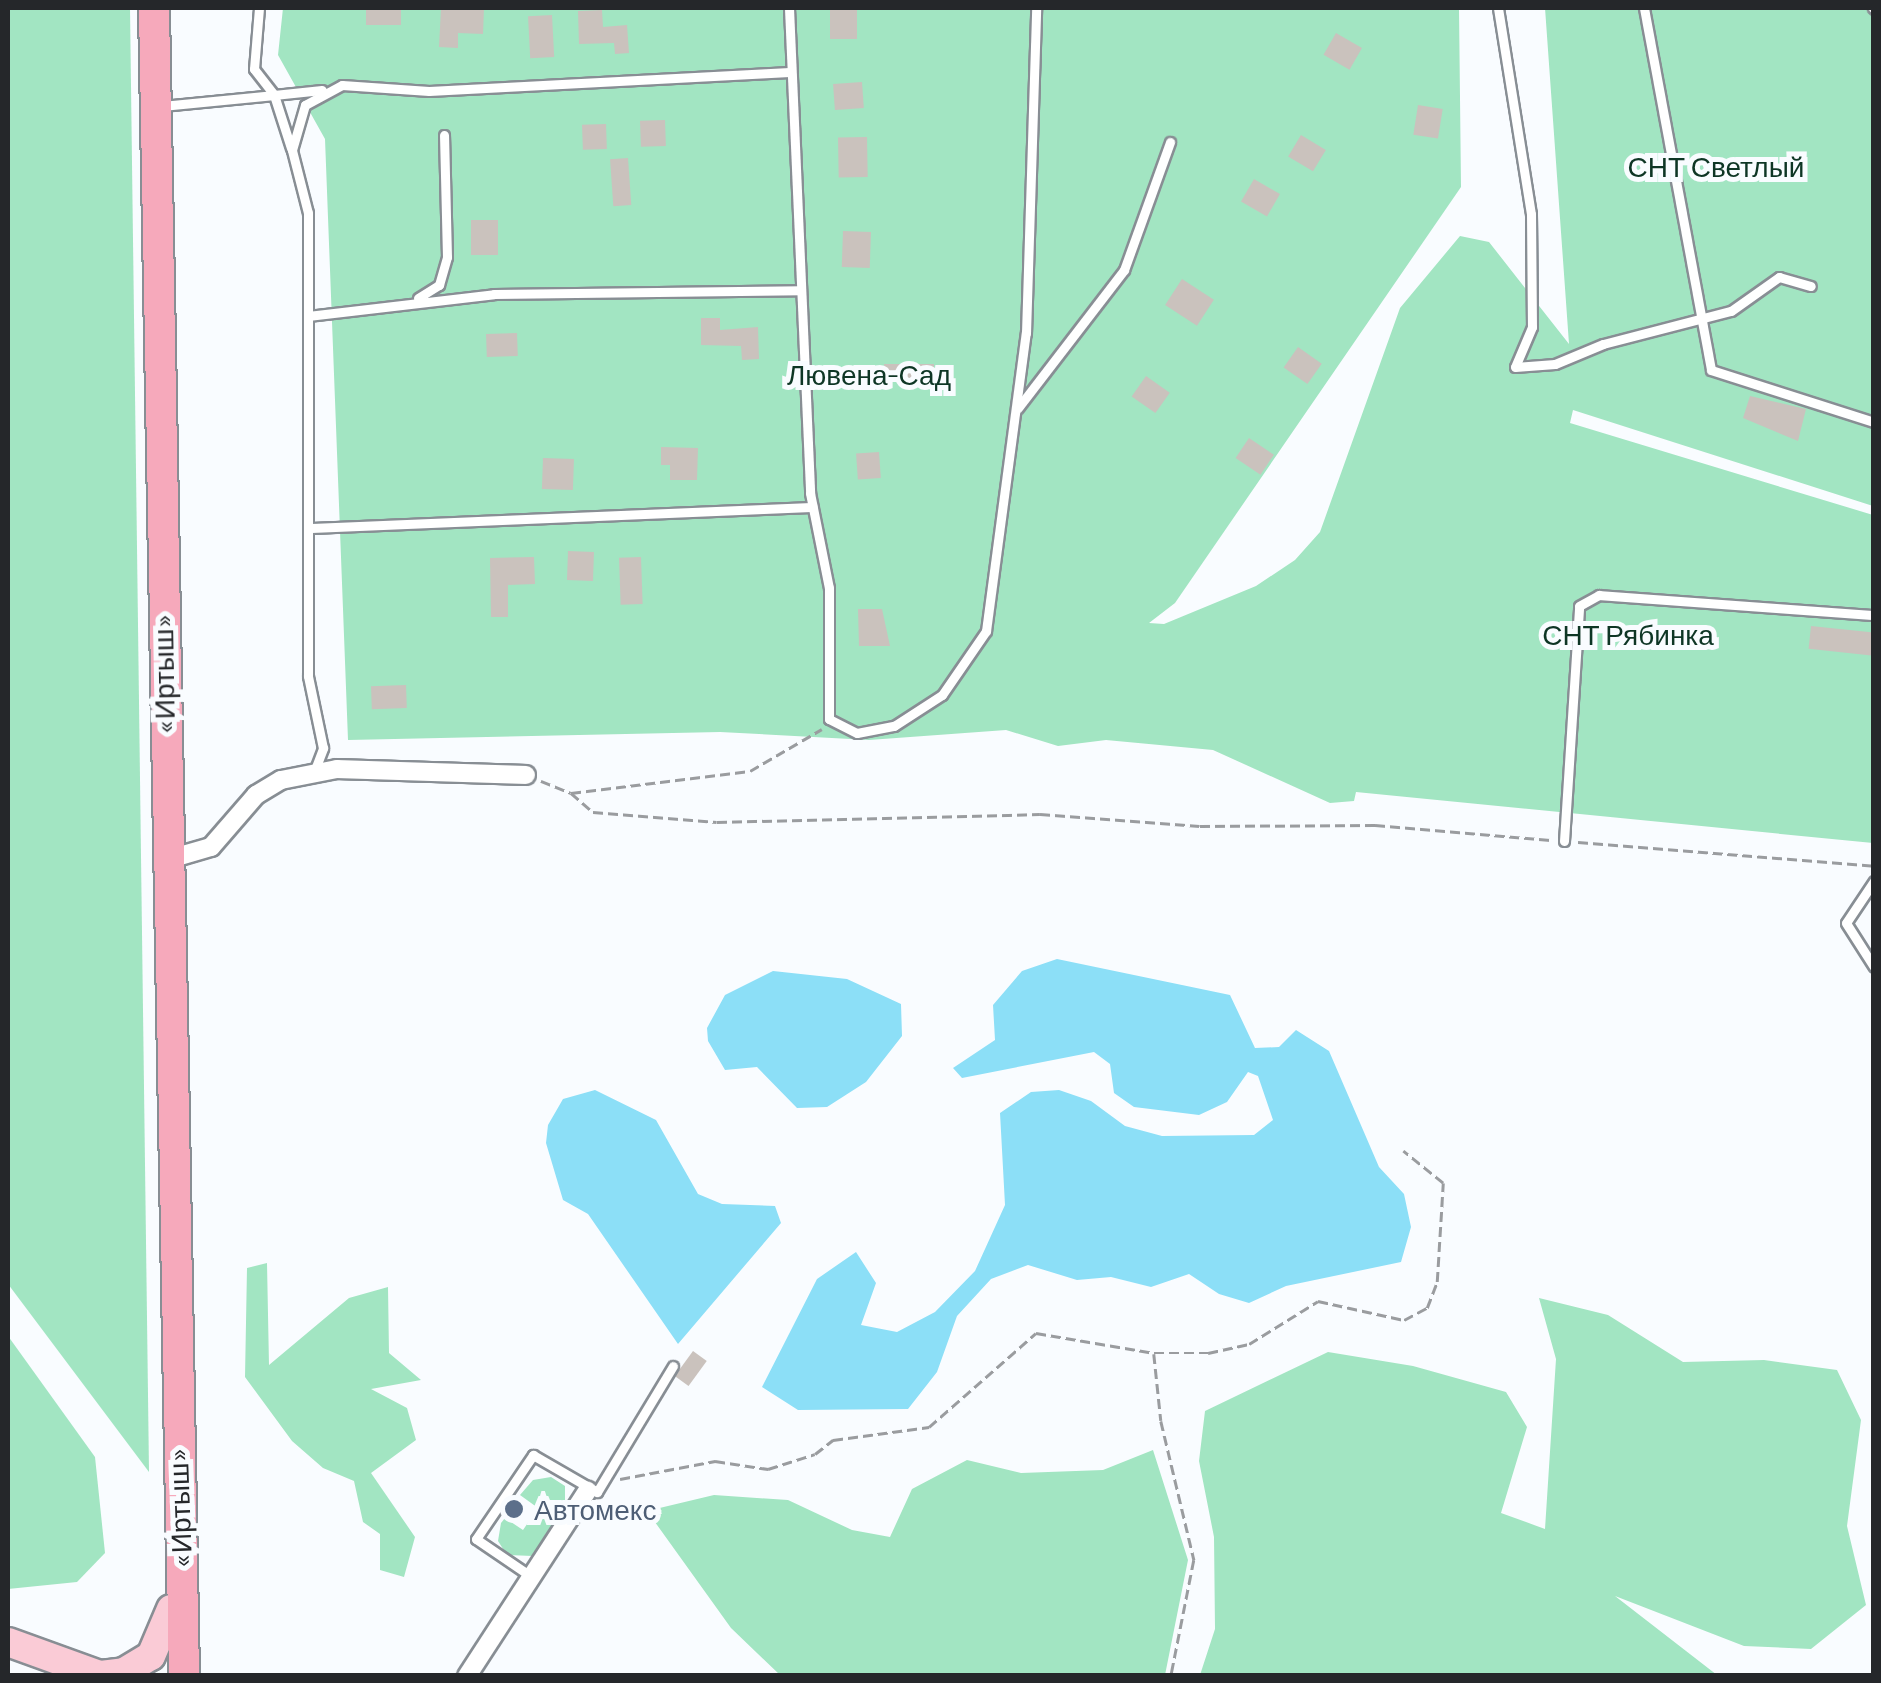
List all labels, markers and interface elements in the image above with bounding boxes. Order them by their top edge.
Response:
park label: СНТ Светлый [1628,149,1804,183]
park label: Лювена-Сад [787,357,951,391]
street label: «Иртыш» [145,613,181,735]
park label: СНТ Рябинка [1542,617,1714,651]
street label: «Иртыш» [160,1447,198,1569]
place label: Автомекс [534,1492,656,1526]
marker: Автомекс [503,1498,525,1520]

